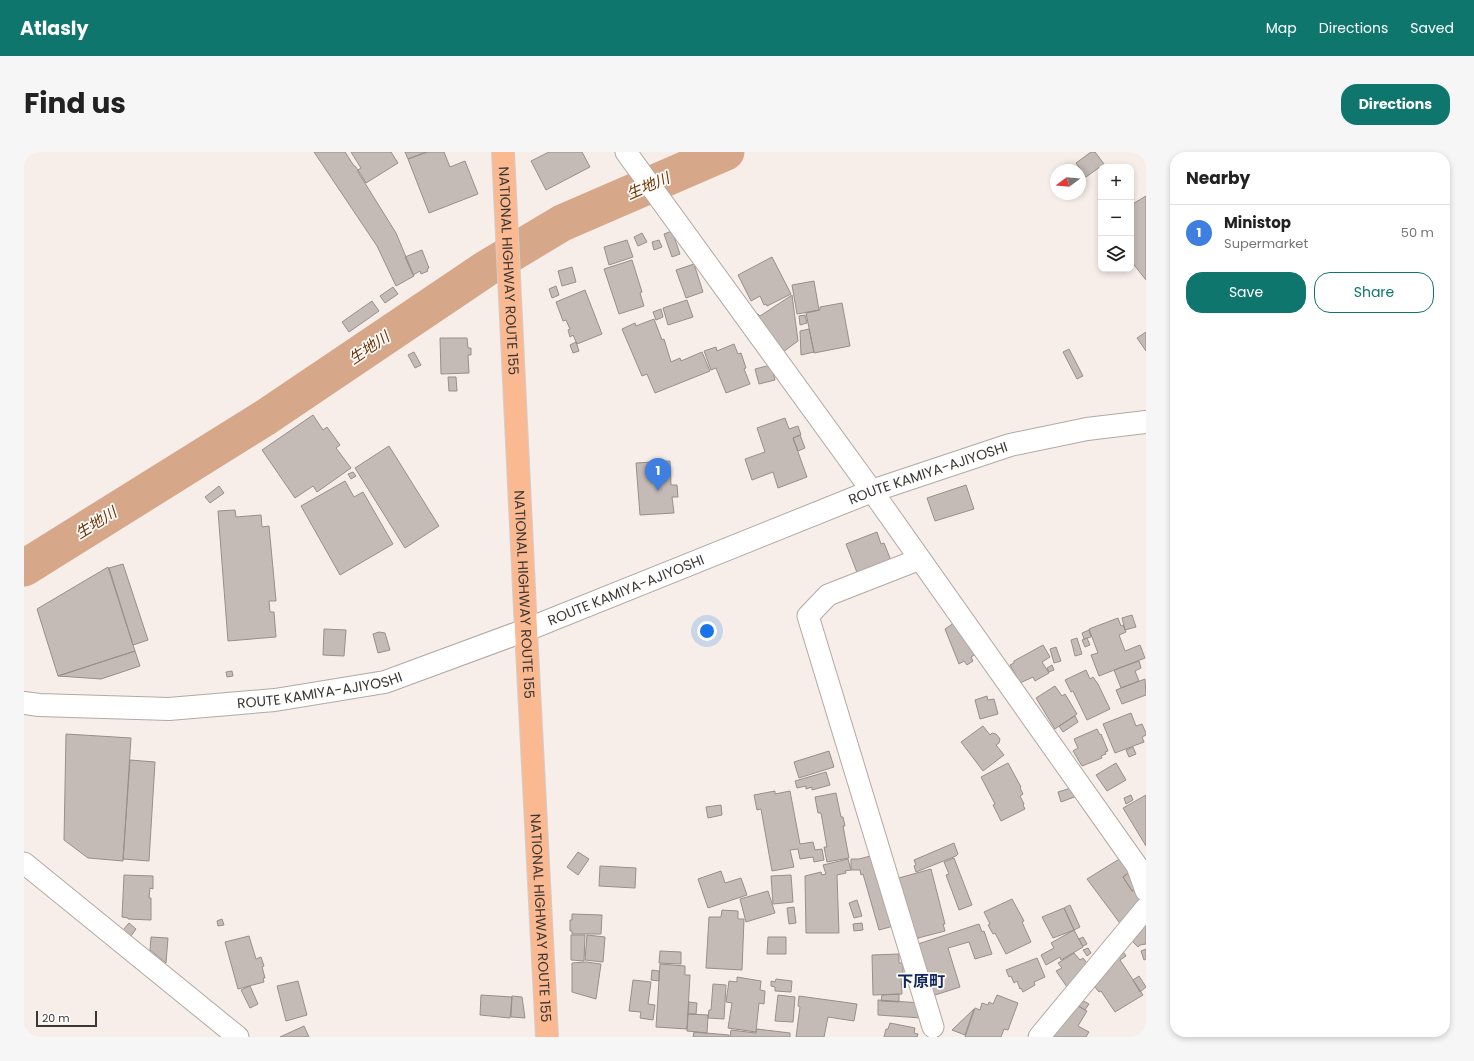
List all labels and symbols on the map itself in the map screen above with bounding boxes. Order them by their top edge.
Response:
north arrow [1050,164,1086,200]
street label: NATIONAL HIGHWAY ROUTE 155 [494,166,524,376]
water label: 生地川 [623,166,674,204]
water label: 生地川 [344,325,395,369]
street label: ROUTE KAMIYA-AJIYOSHI [845,437,1010,510]
pin: 1 [645,458,671,491]
street label: NATIONAL HIGHWAY ROUTE 155 [509,490,540,699]
water label: 生地川 [71,501,122,543]
street label: ROUTE KAMIYA-AJIYOSHI [545,549,707,630]
your location [697,621,717,641]
street label: ROUTE KAMIYA-AJIYOSHI [236,667,405,713]
street label: NATIONAL HIGHWAY ROUTE 155 [525,813,556,1023]
district label: 下原町 [897,970,945,993]
scale bar [36,1009,97,1028]

